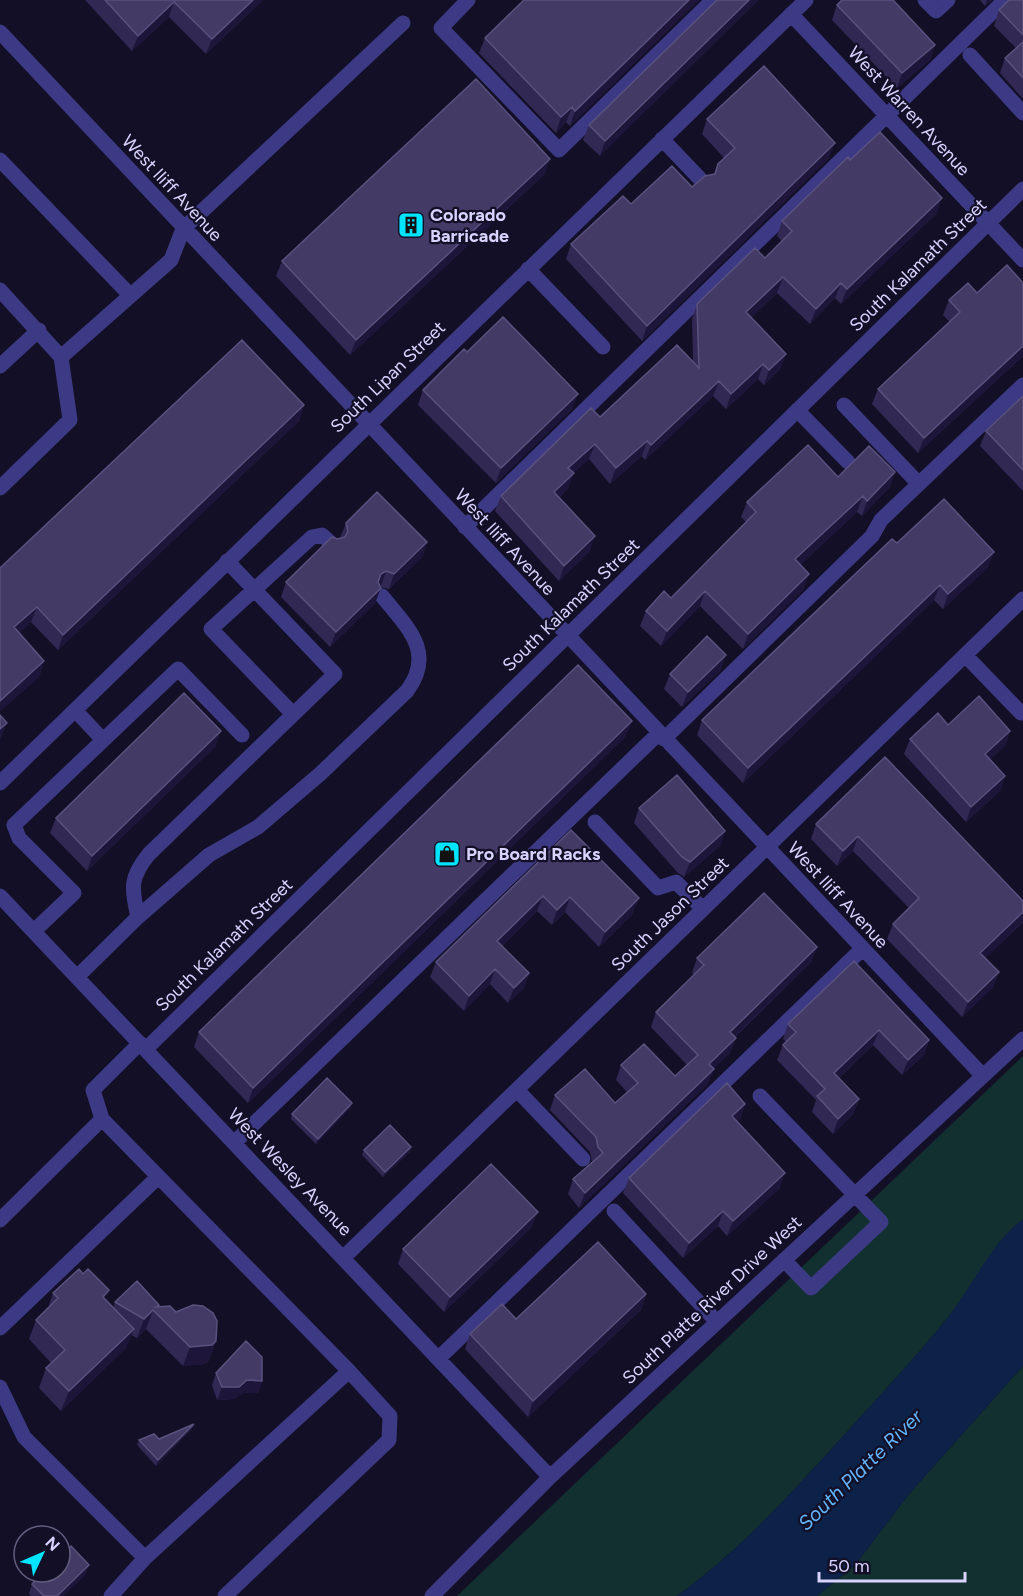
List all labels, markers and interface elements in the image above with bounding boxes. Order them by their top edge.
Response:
street label: West Warren Avenue [843,42,975,180]
street label: West Iliff Avenue [117,130,227,246]
street label: South Kalamath Street [845,194,991,336]
place label: Colorado Barricade [430,204,509,247]
building icon: Colorado Barricade [396,210,426,240]
street label: South Lipan Street [326,316,450,437]
street label: West Iliff Avenue [450,484,560,600]
street label: South Kalamath Street [498,534,644,676]
street label: West Iliff Avenue [783,837,893,953]
shop icon: Pro Board Racks [432,839,462,869]
place label: Pro Board Racks [466,843,601,865]
street label: South Jason Street [607,852,734,976]
street label: South Kalamath Street [151,874,297,1016]
street label: West Wesley Avenue [223,1104,357,1241]
street label: South Platte River Drive West [618,1211,806,1389]
water label: South Platte River [793,1404,928,1535]
north arrow [12,1524,72,1584]
text: N [41,1533,64,1555]
scale bar [819,1545,964,1583]
text: 50 m [828,1555,870,1577]

